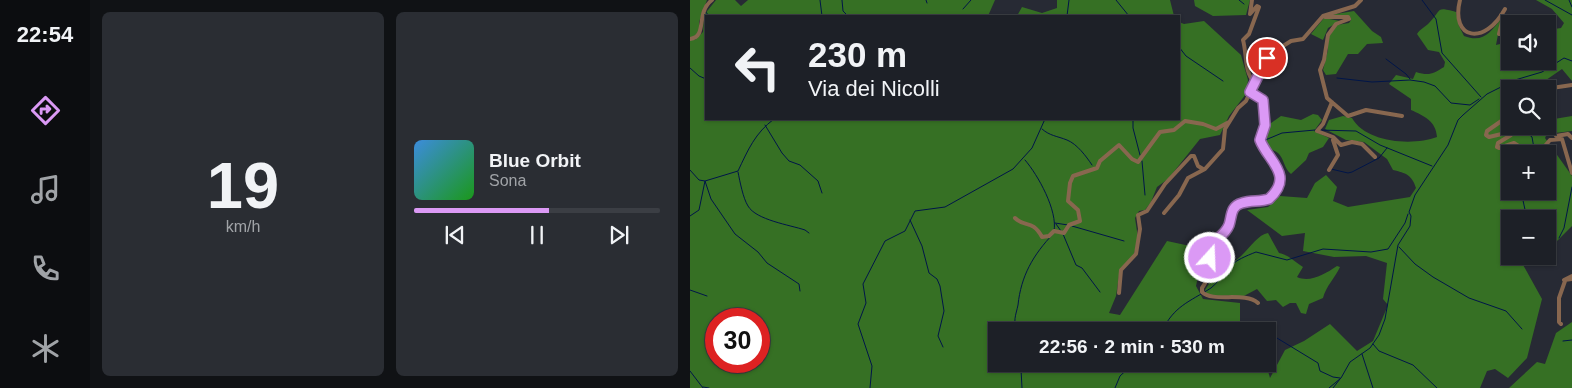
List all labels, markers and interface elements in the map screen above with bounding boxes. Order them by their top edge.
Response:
map controls [1501,15,1556,265]
button: sound [1501,15,1556,70]
text: 22:54 [17,22,73,47]
icon: left [725,35,790,100]
text: 230 m [808,35,907,74]
pin [1246,37,1288,79]
icon: arrive [1253,44,1281,72]
text: Via dei Nicolli [808,76,940,101]
button: search [1501,80,1556,135]
icon: directions [28,93,63,128]
button: + [1501,145,1556,200]
text: 19 [207,149,279,222]
text: Blue Orbit [489,150,581,171]
icon: music [28,172,63,207]
text: Sona [489,172,526,189]
button: − [1501,210,1556,265]
text: km/h [226,218,260,235]
icon: previous [441,221,469,249]
icon: pause [523,221,551,249]
icon: next [605,221,633,249]
position arrow [1183,231,1235,283]
icon: phone [28,251,63,286]
speed limit sign: 30 [705,308,770,373]
icon: climate [28,331,63,366]
text: 22:56 · 2 min · 530 m [1039,336,1225,357]

